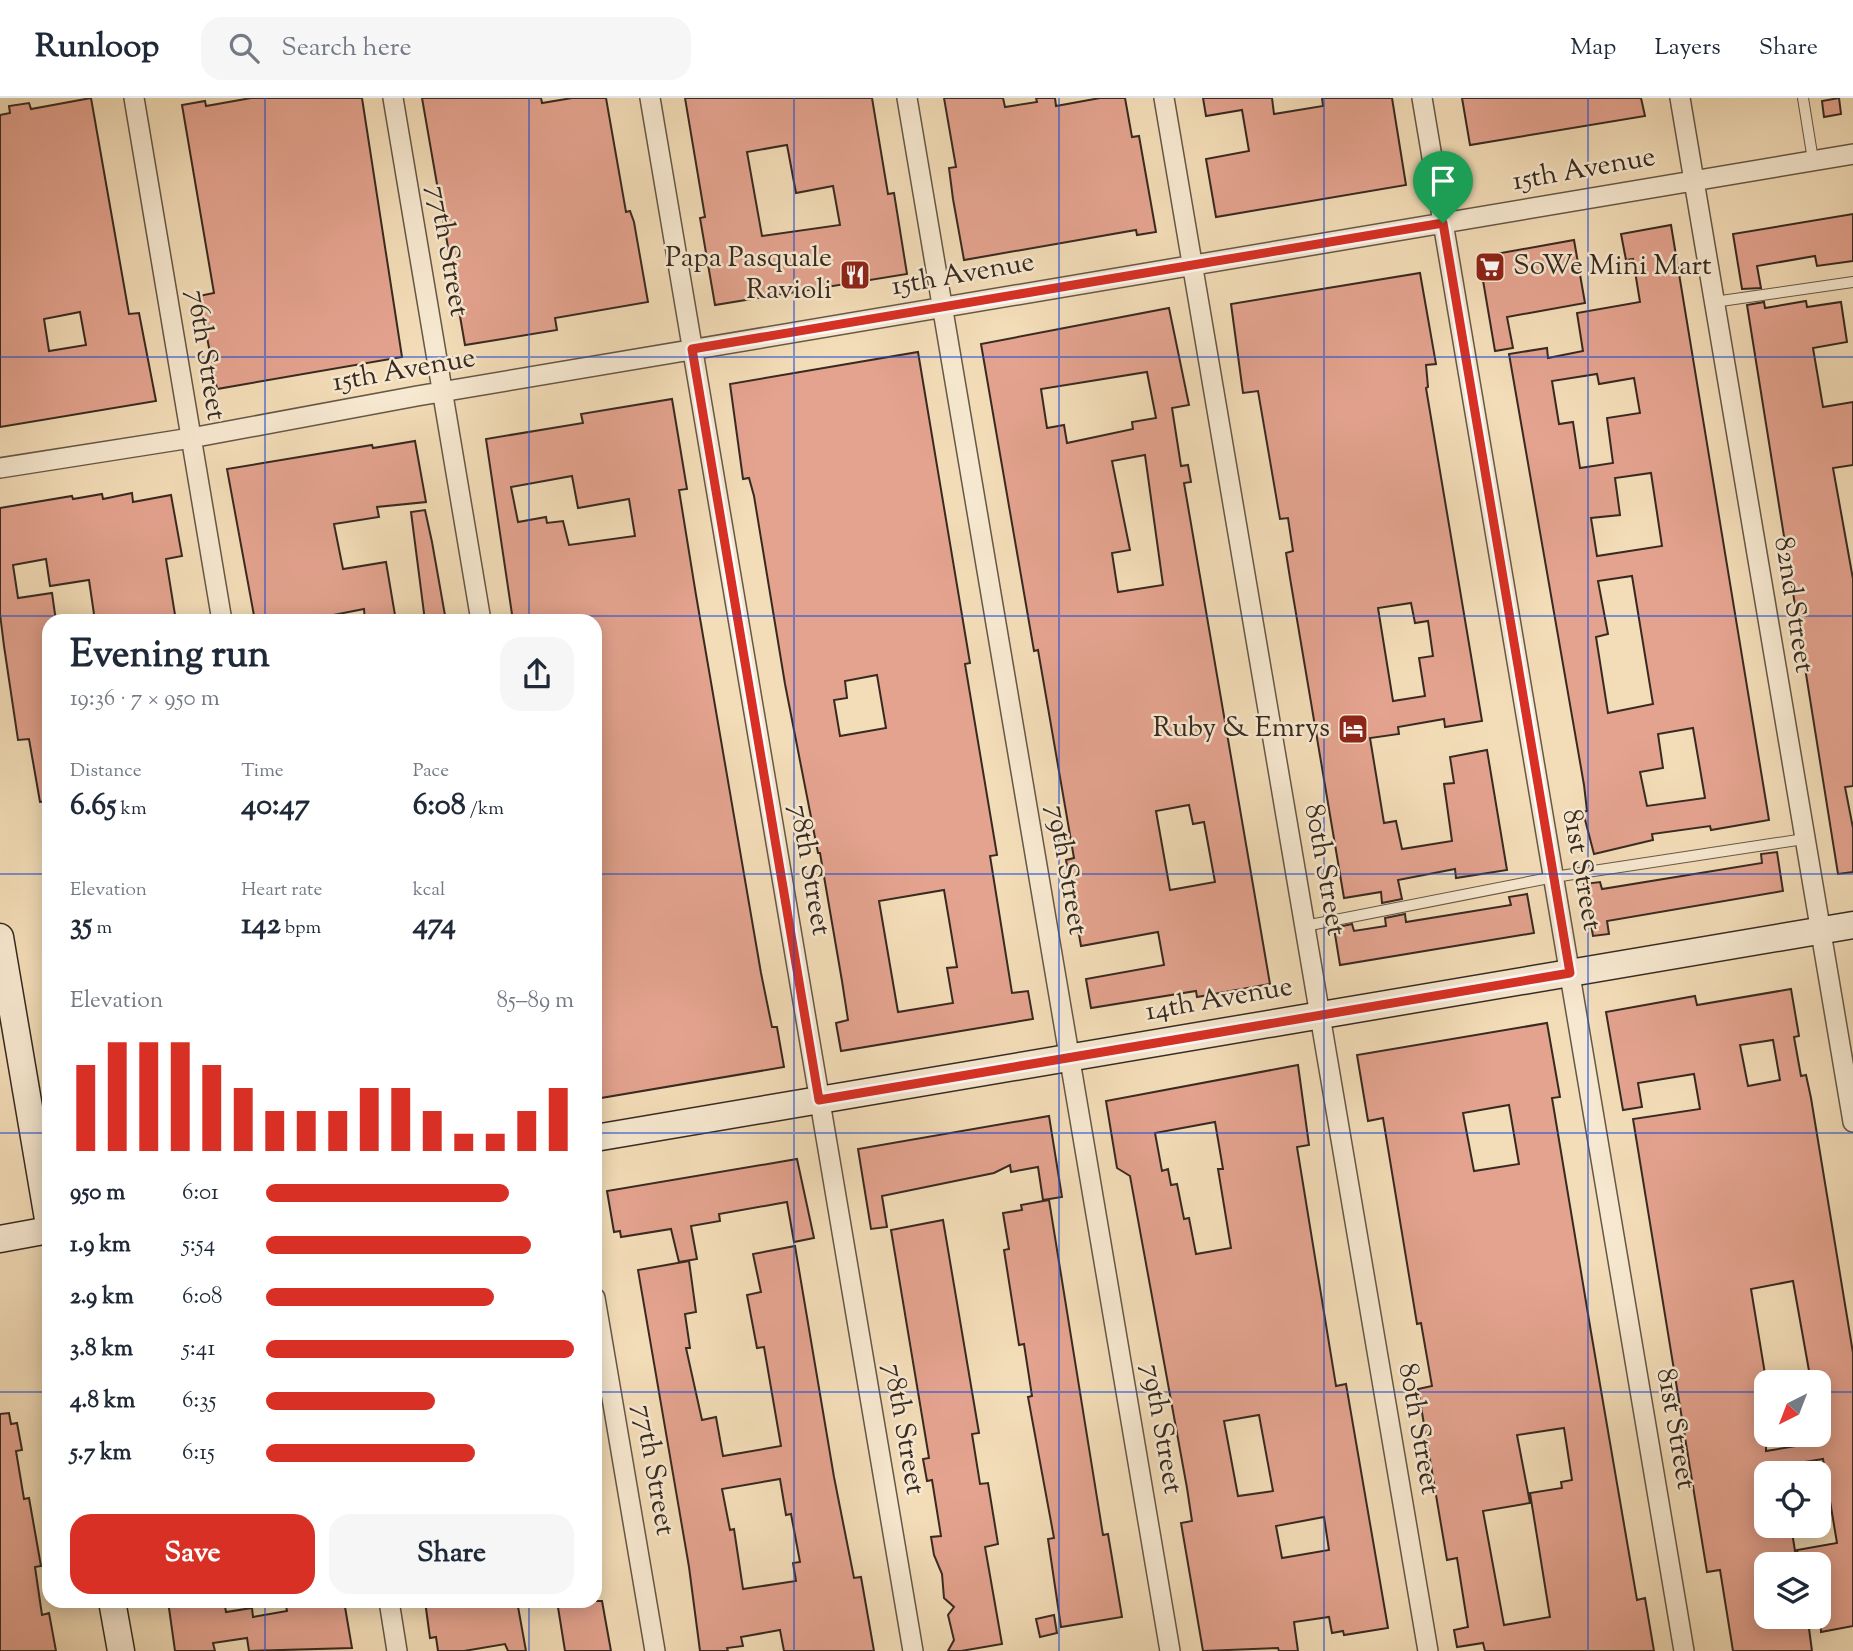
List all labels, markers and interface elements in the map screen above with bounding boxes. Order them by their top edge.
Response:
search box [201,17,691,80]
text: Runloop [35,24,159,72]
icon: search [225,29,263,67]
text: Search here [281,30,412,67]
text: Map [1570,31,1616,65]
text: Layers [1654,31,1721,65]
text: Share [1759,31,1818,65]
street label: 15th Avenue [1509,138,1659,202]
pin [1413,151,1473,223]
icon: arrive [1424,162,1462,200]
street label: 77th Street [416,182,478,320]
place label: Papa Pasquale Ravioli [665,239,832,311]
street label: 15th Avenue [888,243,1038,307]
place label: SoWe Mini Mart [1513,247,1712,287]
supermarket icon: SoWe Mini Mart [1473,250,1507,284]
restaurant icon: Papa Pasquale Ravioli [838,258,872,292]
street label: 76th Street [175,287,235,424]
street label: 15th Avenue [329,339,479,403]
street label: 82nd Street [1763,534,1824,676]
text: Evening run [70,630,270,684]
button: share [500,637,574,711]
text: 19:36 · 7 × 950 m [70,683,220,716]
place label: Ruby & Emrys [1153,709,1330,749]
hotel icon: Ruby & Emrys [1336,712,1370,746]
text: Distance [70,758,142,785]
text: Time [241,758,284,785]
text: Pace [413,758,449,785]
text: 6.65 [70,785,116,828]
text: 40:47 [241,785,310,828]
text: 6:08 [413,785,466,828]
text: km [116,796,147,823]
text: /km [466,796,504,823]
street label: 78th Street [778,801,840,939]
street label: 80th Street [1293,801,1355,939]
street label: 79th Street [1035,802,1097,939]
street label: 81st Street [1551,806,1611,934]
text: Elevation [70,877,147,904]
text: Heart rate [241,877,322,904]
text: kcal [413,877,445,904]
text: 35 [70,904,92,947]
text: 142 [241,904,281,947]
text: 474 [413,904,456,947]
text: m [92,915,112,942]
text: bpm [281,915,321,942]
street label: 14th Avenue [1142,967,1296,1033]
text: Elevation [70,985,163,1018]
text: 85–89 m [497,985,574,1018]
text: 950 m [70,1177,125,1210]
text: 6:01 [182,1177,219,1210]
text: 1.9 km [70,1229,131,1262]
text: 5:54 [182,1229,215,1262]
text: 2.9 km [70,1281,134,1314]
text: 6:08 [182,1281,223,1314]
text: 3.8 km [70,1333,133,1366]
text: 5:41 [182,1333,215,1366]
street label: 78th Street [872,1360,934,1498]
street label: 80th Street [1387,1360,1449,1498]
street label: 79th Street [1130,1361,1192,1498]
street label: 81st Street [1645,1365,1705,1493]
north arrow [1754,1370,1830,1447]
map controls [1754,1370,1831,1629]
text: 4.8 km [70,1385,135,1418]
text: 6:35 [182,1385,216,1418]
street label: 77th Street [622,1401,684,1539]
text: 5.7 km [70,1437,132,1470]
text: 6:15 [182,1437,215,1470]
button: locate [1754,1461,1831,1538]
button: Save [70,1514,315,1594]
button: Share [329,1514,574,1594]
button: layers [1754,1552,1831,1629]

